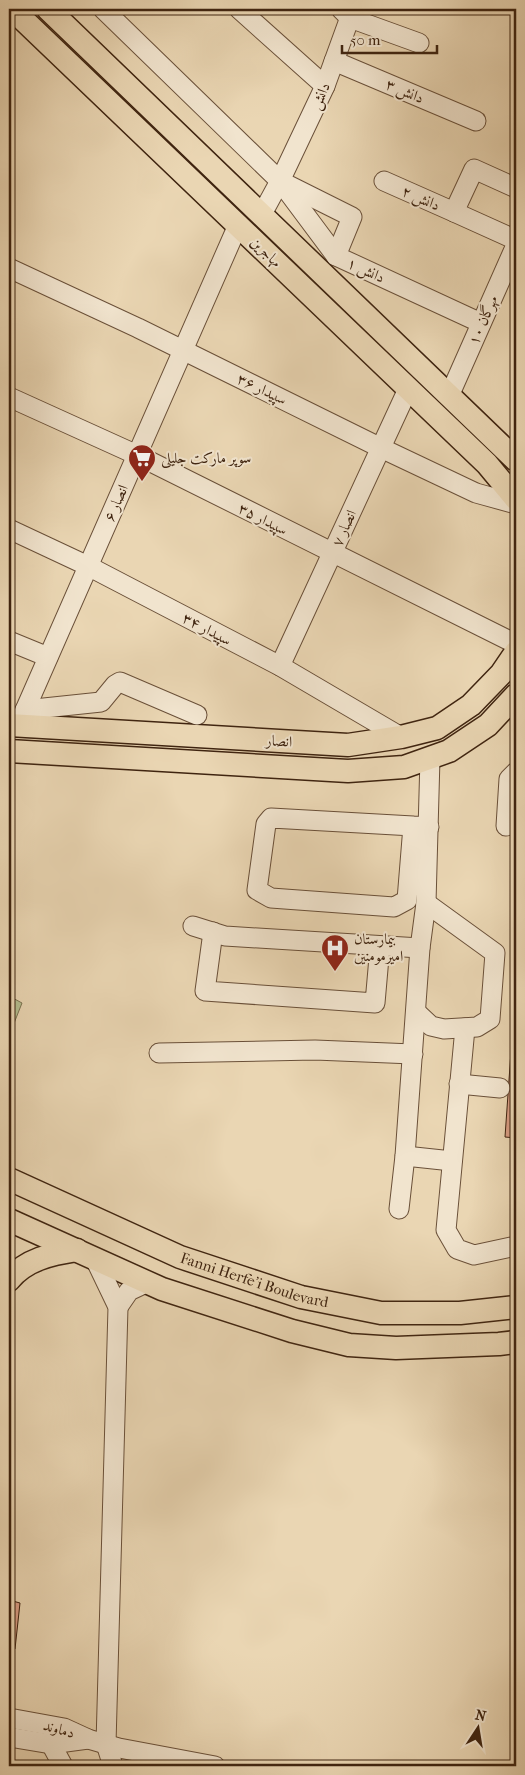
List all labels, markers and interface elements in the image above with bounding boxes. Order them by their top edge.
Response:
scale bar [342,22,438,54]
text: 50 m [350,31,381,49]
street label: دانش ۳ [383,75,427,108]
street label: دانش [306,80,335,113]
street label: دانش ۲ [399,182,443,215]
street label: مهاجرین [246,233,286,272]
street label: دانش ۱ [344,253,388,287]
street label: مهرگان ۱۰ [464,292,503,348]
street label: سپیدار ۳۶ [233,369,290,410]
supermarket icon: سوپر مارکت جلیلی [127,443,157,482]
place label: سوپر مارکت جلیلی [161,449,251,469]
street label: انصار ۶ [100,482,132,524]
street label: سپیدار ۳۵ [234,499,291,541]
street label: انصار ۷ [328,507,360,549]
street label: سپیدار ۳۴ [178,609,235,651]
street label: انصار [263,731,293,751]
place label: بیمارستان امیرمومنین [354,930,403,965]
hospital icon: بیمارستان امیرمومنین [320,933,350,972]
street label: Fanni Herfe'i Boulevard [178,1249,331,1311]
north arrow [452,1702,502,1752]
text: N [474,1706,488,1725]
street label: دماوند [41,1716,77,1742]

